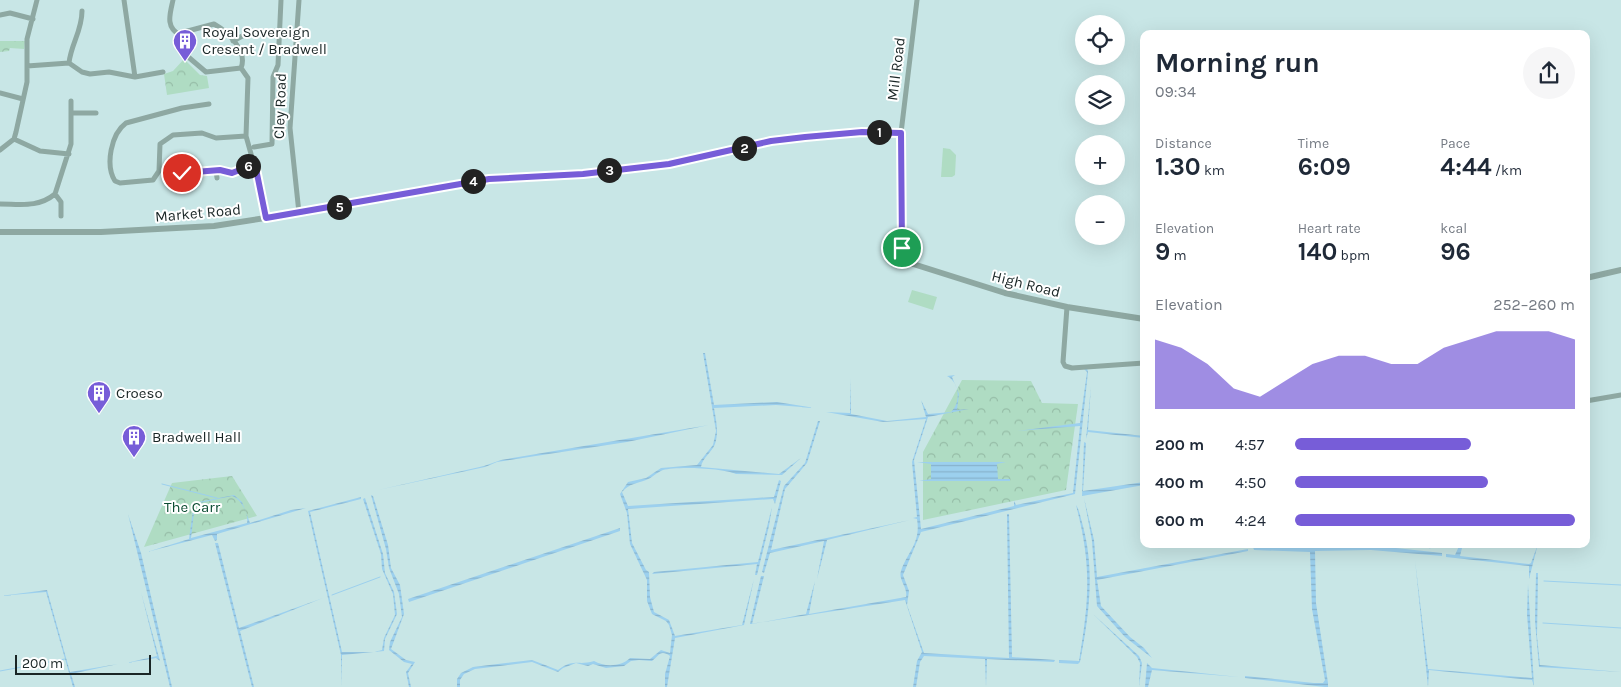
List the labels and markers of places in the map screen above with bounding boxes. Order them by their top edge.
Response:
place label: Royal Sovereign Cresent / Bradwell [202,23,327,58]
building icon: Royal Sovereign Cresent / Bradwell [172,28,198,62]
pin: 1 [866,120,892,144]
pin: 2 [732,136,756,160]
pin [161,152,203,194]
pin: 6 [236,154,260,178]
pin: 3 [596,158,622,182]
pin: 4 [460,168,486,194]
pin: 5 [326,194,352,220]
pin [881,227,923,269]
building icon: Croeso [86,380,112,414]
place label: Croeso [116,384,163,402]
building icon: Bradwell Hall [121,424,147,458]
place label: Bradwell Hall [152,428,241,446]

